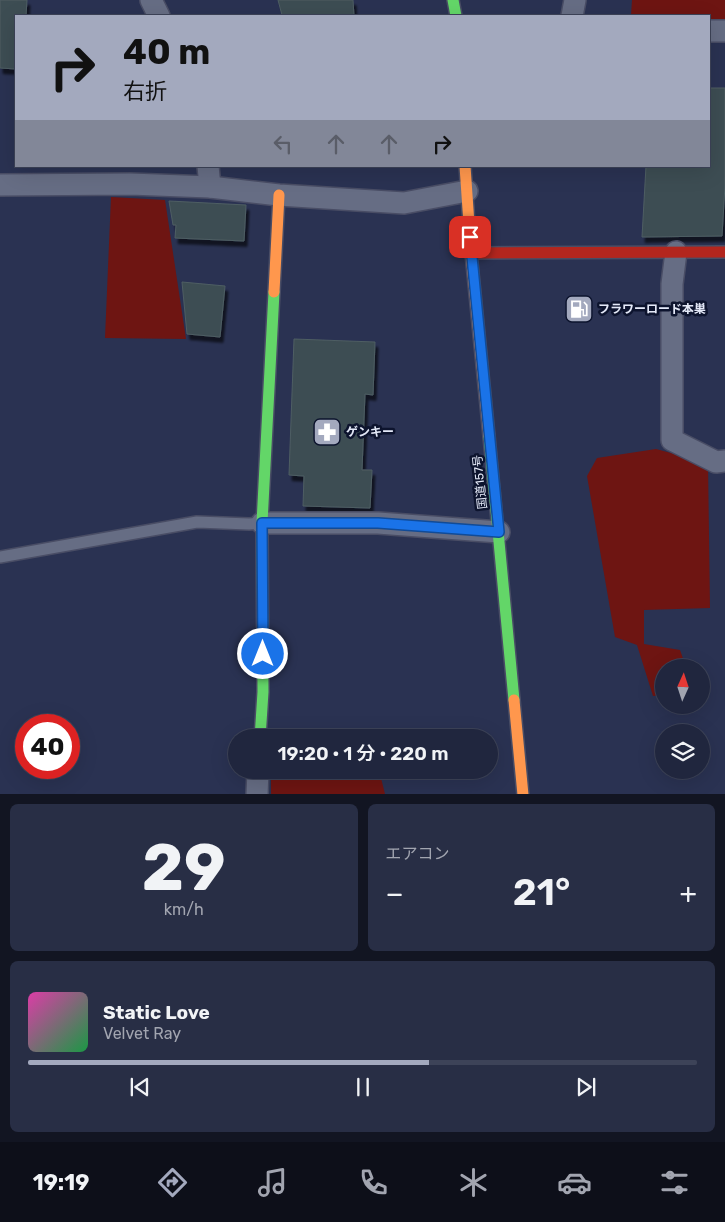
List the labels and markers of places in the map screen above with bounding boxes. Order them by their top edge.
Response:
pin [449,216,491,258]
fuel station icon: フラワーロード本巣 [564,294,594,324]
place label: フラワーロード本巣 [598,302,706,316]
pharmacy icon: ゲンキー [312,417,342,447]
place label: ゲンキー [346,425,394,439]

